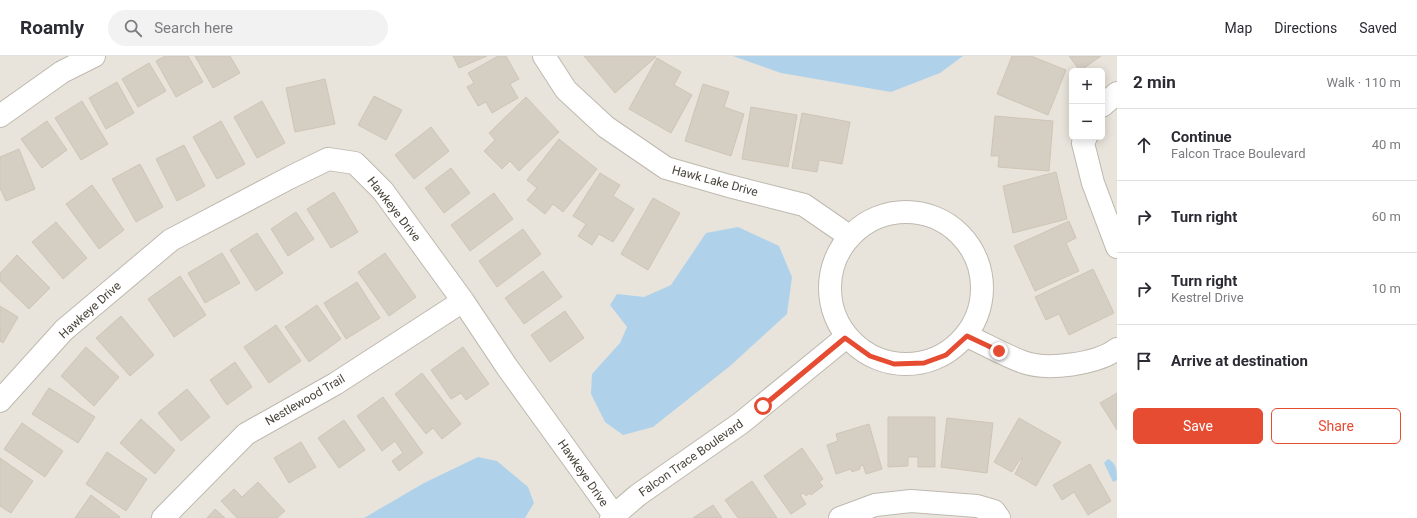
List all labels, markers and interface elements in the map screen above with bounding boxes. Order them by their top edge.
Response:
search box [108,10,388,46]
text: Roamly [20,16,84,39]
icon: search [122,17,144,39]
text: Search here [154,19,233,37]
text: Map [1225,20,1252,36]
text: Directions [1274,20,1337,36]
text: Saved [1359,20,1397,36]
map controls [1069,68,1105,140]
button: + [1069,68,1105,104]
text: 2 min [1133,72,1176,92]
text: Walk · 110 m [1326,75,1401,90]
button: − [1069,104,1105,140]
text: Continue [1171,128,1232,146]
icon: ahead [1133,134,1155,156]
text: 40 m [1372,137,1401,152]
text: Falcon Trace Boulevard [1171,146,1306,161]
street label: Hawk Lake Drive [670,163,760,199]
street label: Hawkeye Drive [364,174,424,244]
icon: right [1133,206,1155,228]
text: Turn right [1171,208,1237,226]
text: 60 m [1372,209,1401,224]
text: Turn right [1171,272,1237,290]
icon: right [1133,278,1155,300]
street label: Hawkeye Drive [56,279,124,341]
text: 10 m [1372,281,1401,296]
text: Kestrel Drive [1171,290,1244,305]
route end [990,342,1008,360]
icon: arrive [1133,350,1155,372]
text: Arrive at destination [1171,352,1308,370]
street label: Nestlewood Trail [263,372,347,428]
route start [754,397,772,415]
button: Save [1133,408,1263,444]
button: Share [1271,408,1401,444]
street label: Falcon Trace Boulevard [636,417,746,499]
street label: Hawkeye Drive [555,437,611,509]

